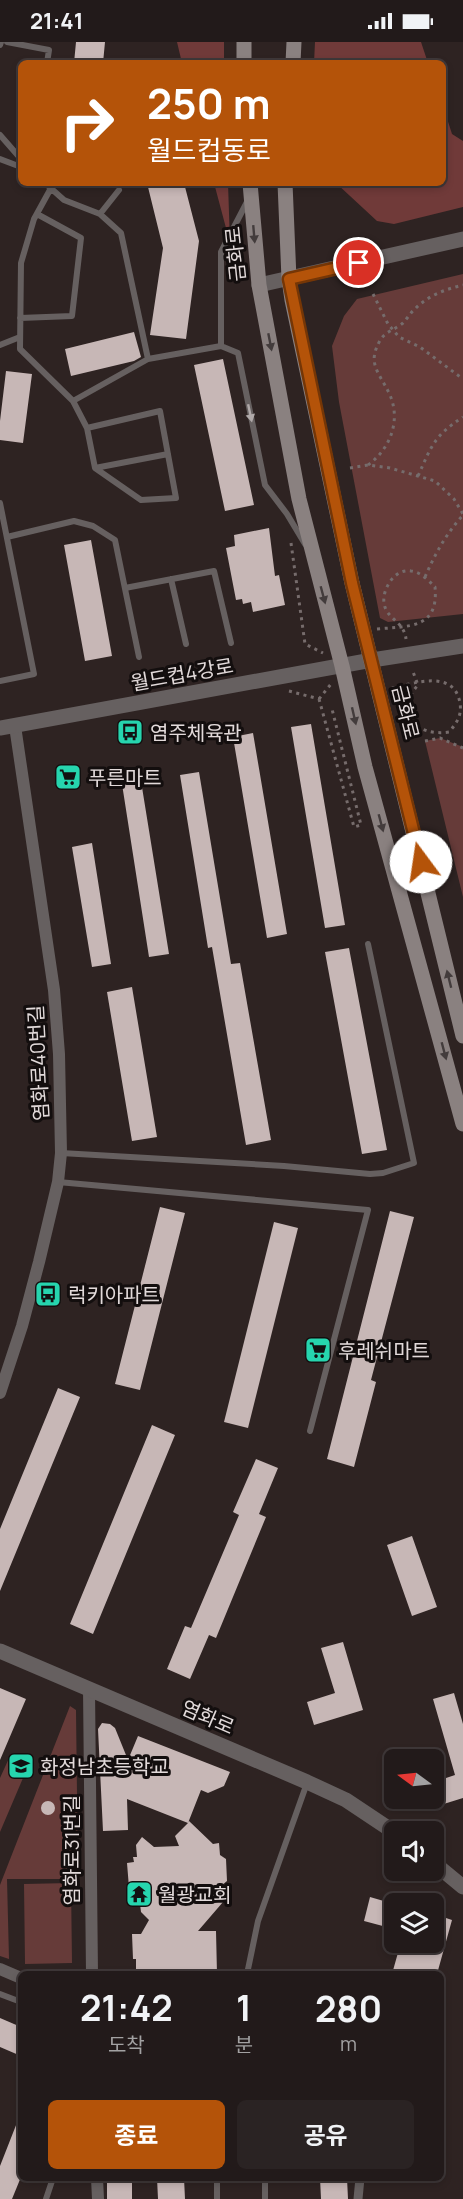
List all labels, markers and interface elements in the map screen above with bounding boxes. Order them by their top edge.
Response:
text: 21:41 [30,6,83,36]
text: 250 m [147,74,270,132]
icon: right [48,84,126,162]
text: 월드컵동로 [147,131,271,168]
street label: 금화로 [219,225,251,283]
one-way arrow [249,225,259,244]
pin [333,237,384,288]
icon: arrive [342,246,375,279]
one-way arrow [265,333,274,352]
one-way arrow [246,404,255,423]
one-way arrow [319,586,329,604]
street label: 월드컵4강로 [129,652,235,696]
street label: 금화로 [386,682,426,742]
one-way arrow [349,707,359,725]
bus stop icon: 염주체육관 [115,717,145,747]
place label: 염주체육관 [150,719,242,746]
supermarket icon: 푸른마트 [53,762,83,792]
place label: 푸른마트 [88,764,162,791]
one-way arrow [376,814,386,832]
position arrow [389,830,453,894]
one-way arrow [444,970,454,988]
street label: 염화로40번길 [21,1004,55,1122]
one-way arrow [440,1043,449,1061]
bus stop icon: 럭키아파트 [33,1279,63,1309]
place label: 럭키아파트 [68,1281,160,1308]
supermarket icon: 후레쉬마트 [303,1335,333,1365]
place label: 후레쉬마트 [338,1337,430,1364]
street label: 염화로 [177,1694,239,1740]
north arrow [384,1749,444,1809]
map controls [384,1749,444,1953]
school or university icon: 화정남초등학교 [6,1751,36,1781]
place label: 화정남초등학교 [40,1753,169,1780]
street label: 염화로31번길 [58,1795,85,1905]
button: sound [384,1821,444,1881]
temple icon: 월광교회 [124,1879,154,1909]
place label: 월광교회 [158,1881,232,1908]
button: layers [384,1893,444,1953]
text: 21:42 [80,1983,173,2032]
text: 1 [236,1983,252,2032]
text: 280 [315,1984,382,2033]
text: m [340,2030,357,2057]
text: 도착 [108,2031,145,2058]
text: 분 [235,2031,253,2058]
button: 종료 [48,2100,225,2169]
button: 공유 [237,2100,414,2169]

